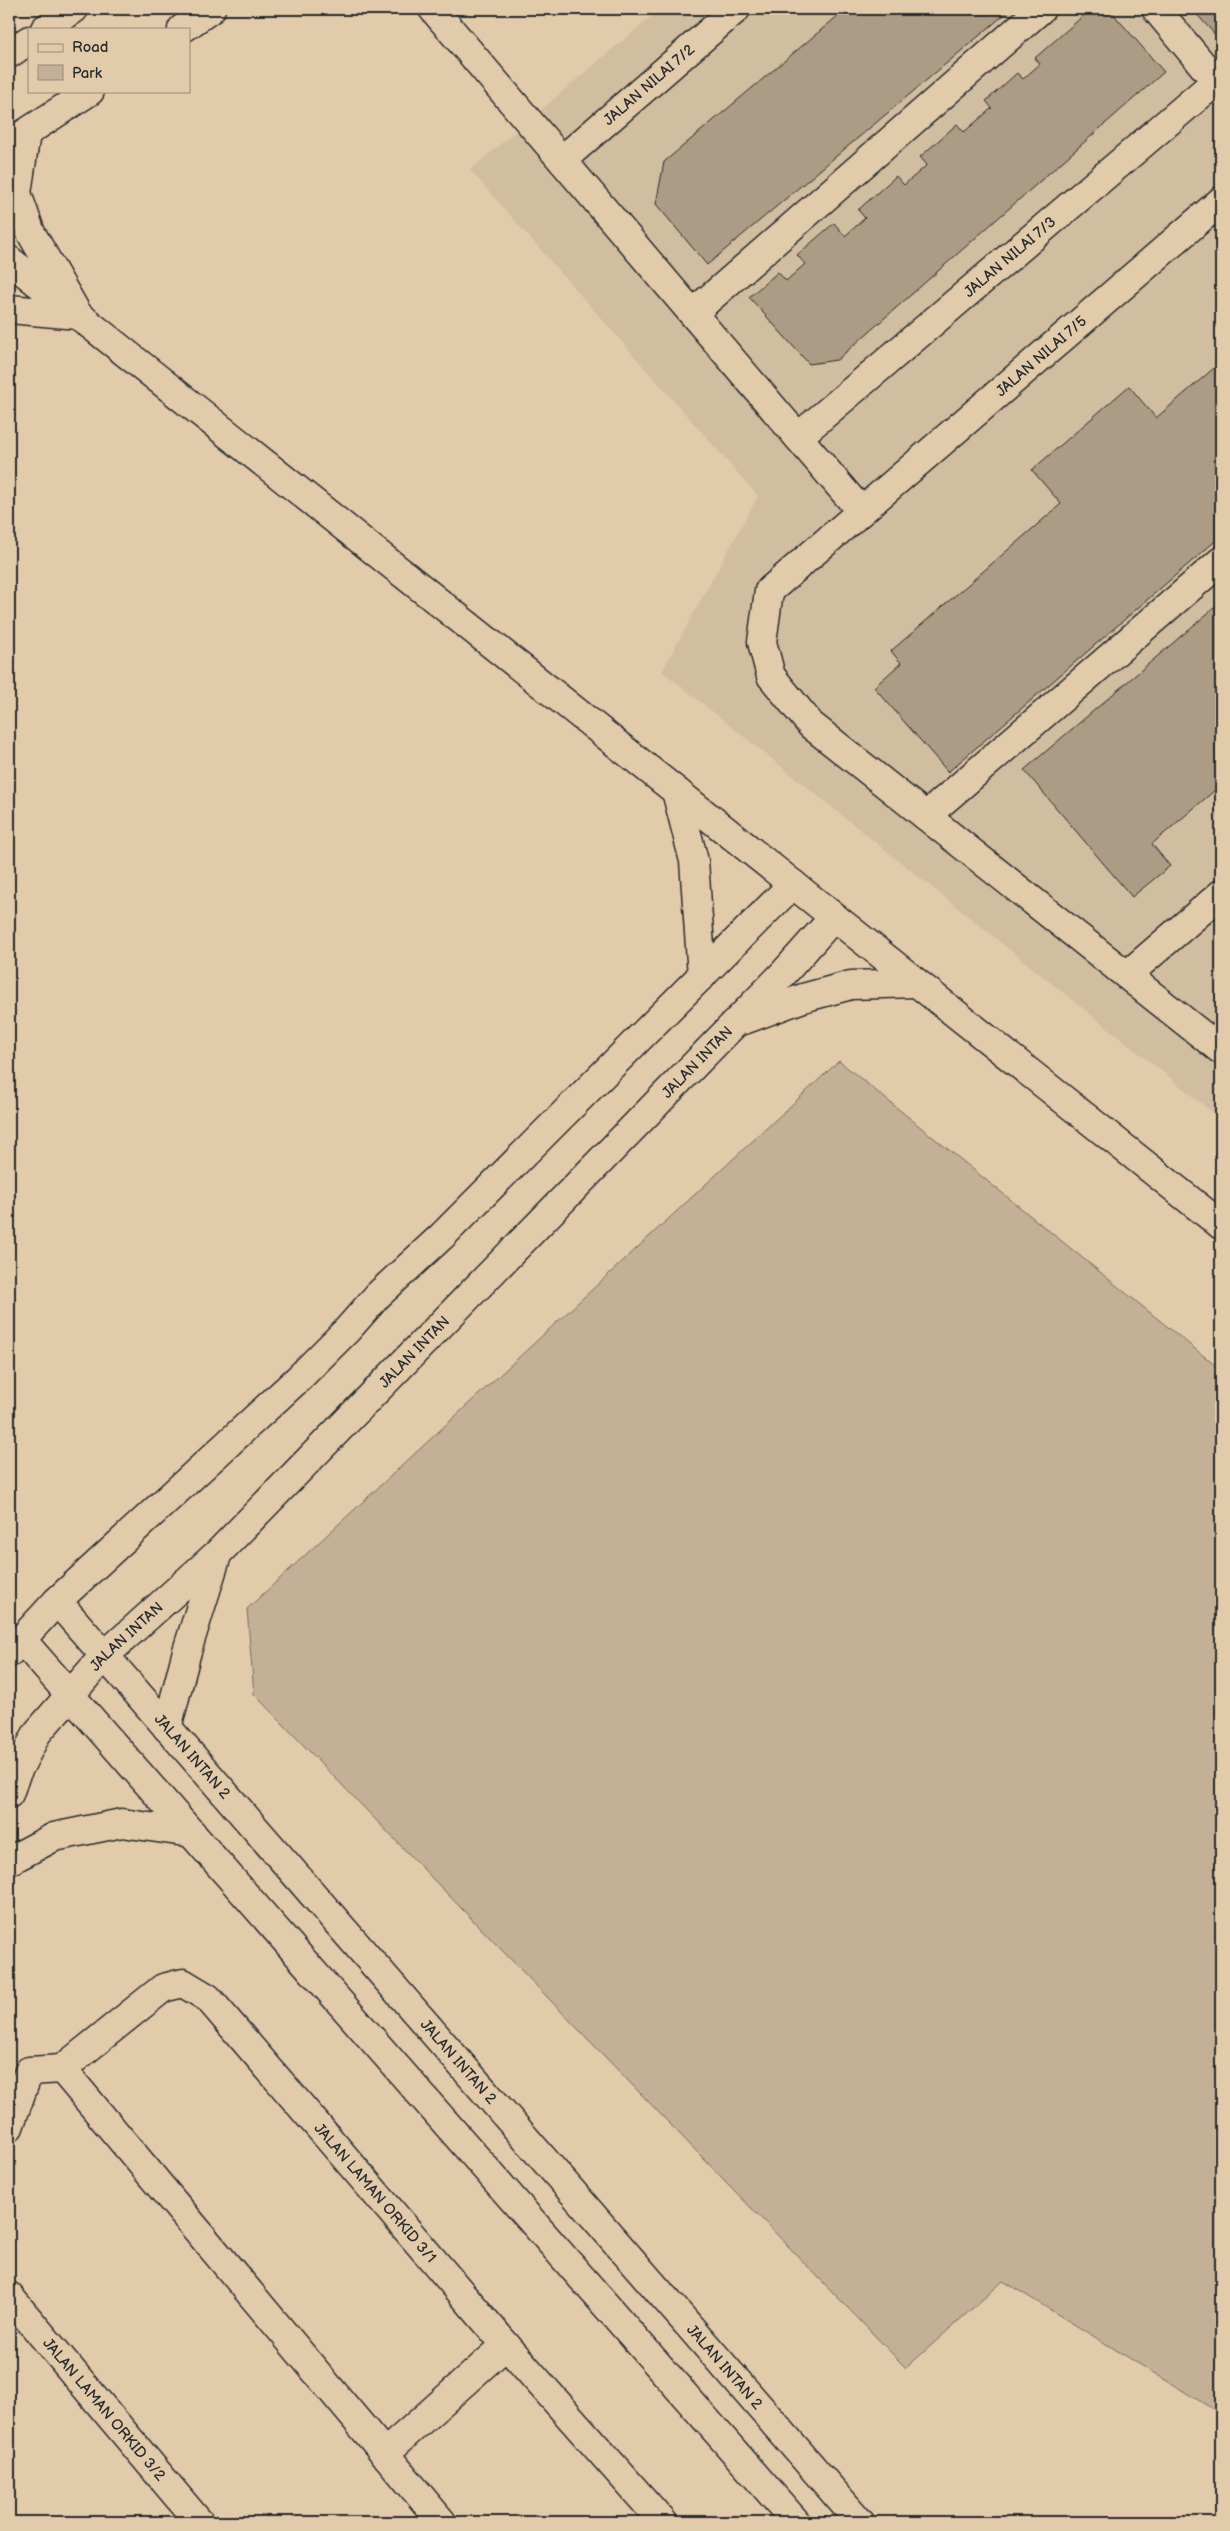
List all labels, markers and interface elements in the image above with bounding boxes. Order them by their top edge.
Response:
legend [28,28,190,92]
text: Road [72,38,108,57]
street label: JALAN NILAI 7/2 [600,40,699,130]
text: Park [72,64,103,83]
street label: JALAN NILAI 7/3 [960,213,1060,302]
street label: JALAN NILAI 7/5 [992,312,1091,401]
street label: JALAN INTAN [658,1022,737,1102]
street label: JALAN INTAN [375,1312,454,1392]
street label: JALAN INTAN [86,1598,167,1675]
street label: JALAN INTAN 2 [150,1710,234,1803]
street label: JALAN INTAN 2 [416,2016,500,2108]
street label: JALAN LAMAN ORKID 3/1 [310,2119,440,2267]
street label: JALAN INTAN 2 [682,2321,766,2414]
street label: JALAN LAMAN ORKID 3/2 [38,2334,169,2485]

